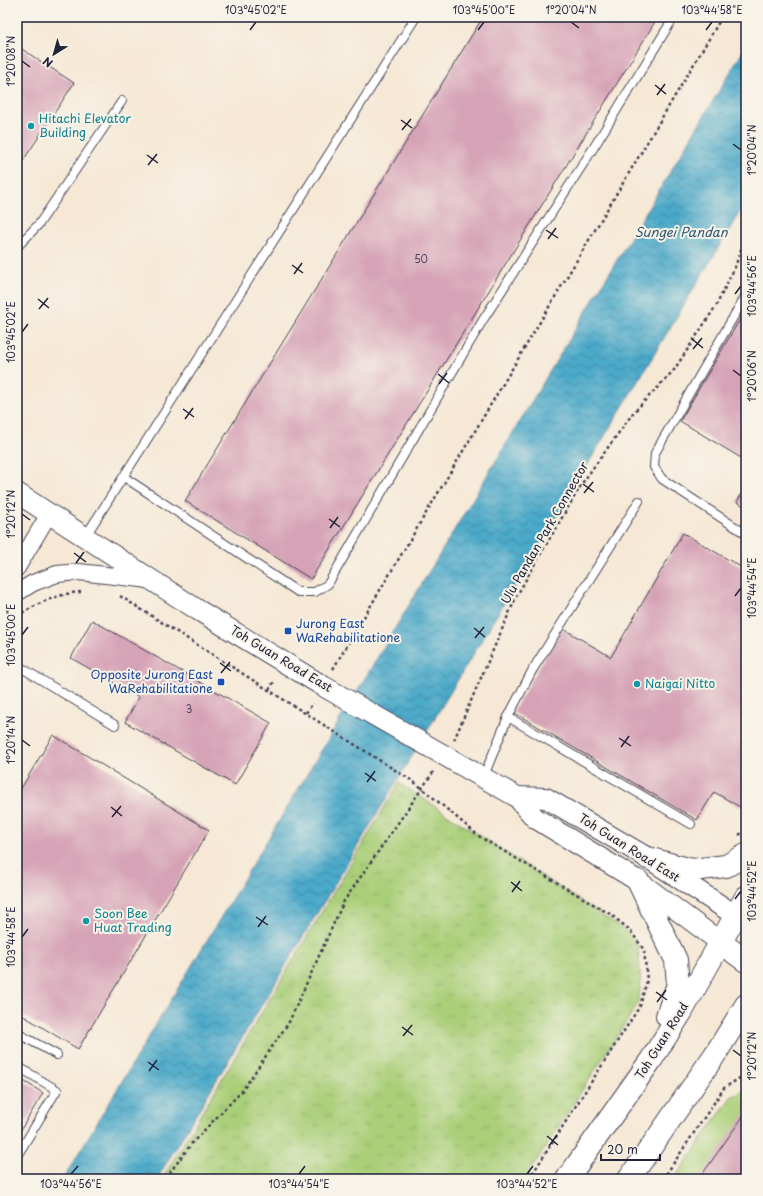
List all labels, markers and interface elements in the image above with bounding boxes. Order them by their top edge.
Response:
text: 103°45'02"E [225,2,287,17]
text: 103°45'00"E [453,2,515,17]
text: 1°20'04"N [545,2,597,17]
text: 103°44'58"E [682,2,742,17]
north arrow [34,34,74,74]
text: 1°20'08"N [3,35,18,86]
text: N [39,53,56,72]
place label: Hitachi Elevator Building [39,109,131,141]
marker: Hitachi Elevator Building [26,121,36,131]
text: 1°20'04"N [744,124,759,176]
water label: Sungei Pandan [634,222,729,241]
house number: 50 [414,251,428,266]
text: 103°44'56"E [744,255,759,317]
text: 103°45'02"E [3,301,18,363]
text: 1°20'06"N [744,350,759,402]
street label: Ulu Pandan Park Connector [496,458,593,607]
text: 1°20'12"N [3,489,18,538]
text: 103°44'54"E [744,557,759,619]
text: 103°45'00"E [3,604,18,666]
place label: Jurong East WaRehabilitatione [296,614,401,646]
street label: Toh Guan Road East [227,620,336,696]
marker: Jurong East WaRehabilitatione [283,626,293,636]
place label: Opposite Jurong East WaRehabilitatione [90,665,213,697]
place label: Naigai Nitto [645,674,716,692]
marker: Opposite Jurong East WaRehabilitatione [216,677,226,687]
marker: Naigai Nitto [632,679,642,689]
house number: 3 [186,701,192,716]
text: 1°20'14"N [3,716,18,764]
street label: Toh Guan Road East [575,809,684,886]
text: 103°44'52"E [744,860,759,922]
place label: Soon Bee Huat Trading [94,904,172,936]
text: 103°44'58"E [3,907,18,967]
marker: Soon Bee Huat Trading [81,916,91,926]
street label: Toh Guan Road [630,998,692,1083]
text: 1°20'12"N [744,1031,759,1080]
scale bar [601,1136,660,1162]
text: 20 m [607,1140,638,1158]
text: 103°44'56"E [40,1176,102,1191]
text: 103°44'54"E [268,1176,330,1191]
text: 103°44'52"E [496,1176,558,1191]

